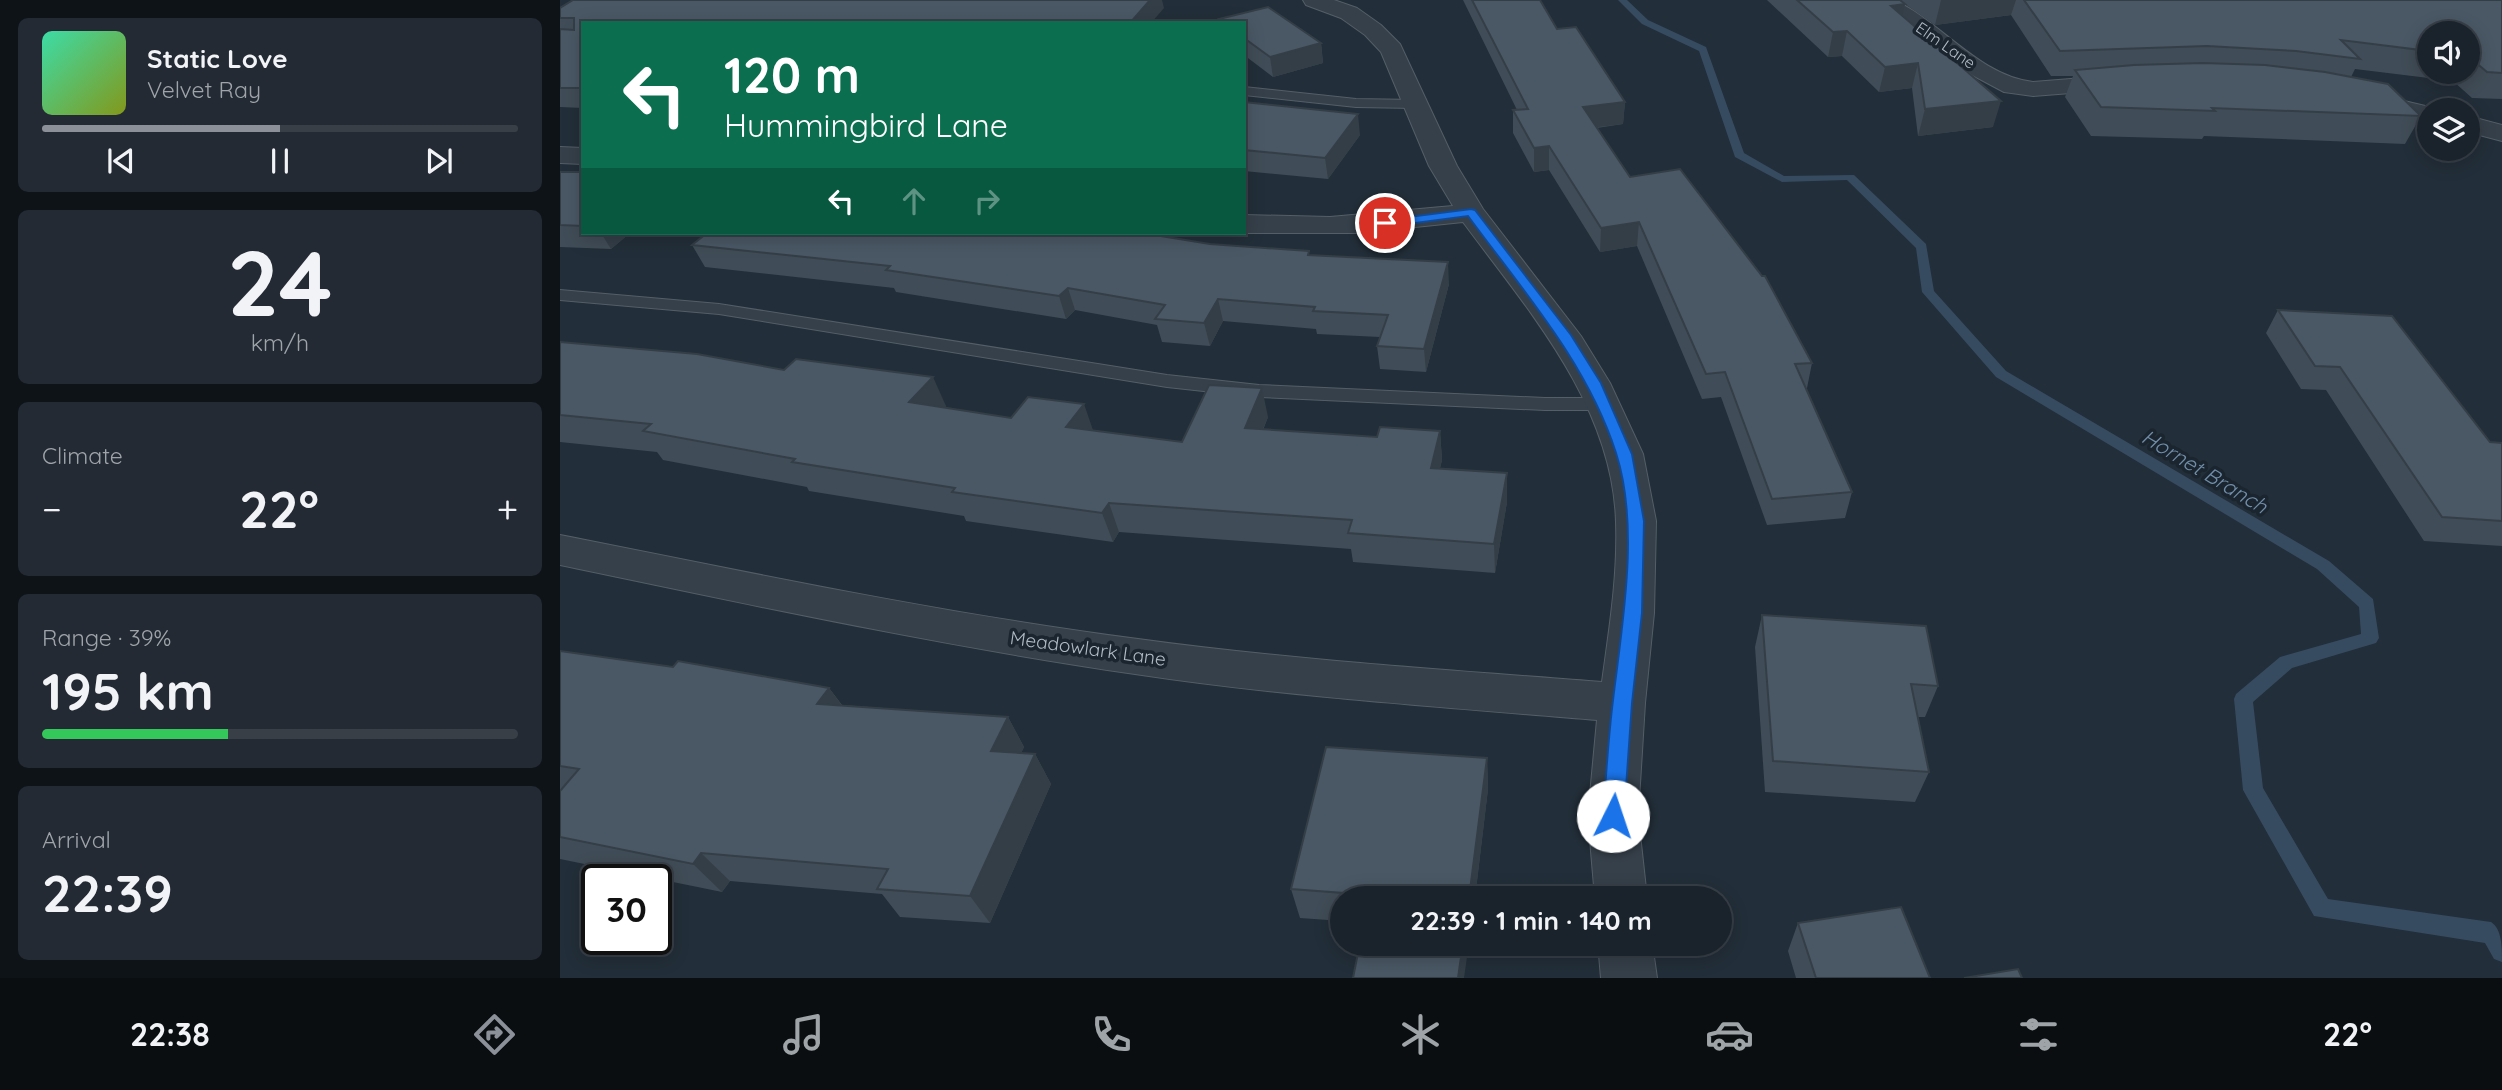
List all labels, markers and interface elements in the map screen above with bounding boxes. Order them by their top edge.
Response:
street label: Elm Lane [1912,17,1980,73]
map controls [2417,21,2480,161]
button: sound [2417,21,2480,84]
text: Static Love [147,42,288,75]
text: 120 m [724,44,860,105]
icon: left [609,49,700,140]
text: Velvet Ray [147,75,261,104]
button: layers [2417,98,2480,161]
text: Hummingbird Lane [724,105,1008,145]
icon: previous [102,142,140,180]
icon: pause [261,142,299,180]
icon: next [420,142,458,180]
icon: left [822,182,860,220]
icon: ahead [895,182,933,220]
icon: right [968,182,1006,220]
pin [1355,193,1415,253]
icon: arrive [1366,204,1404,242]
text: 24 [227,225,333,339]
text: km/h [251,328,309,357]
water label: Hornet Branch [2137,423,2273,519]
text: Climate [42,441,123,470]
text: 22° [239,476,319,541]
text: − [42,485,62,533]
text: + [497,485,518,533]
text: Range · 39% [42,623,171,652]
street label: Meadowlark Lane [1008,625,1168,671]
text: 195 km [42,658,214,723]
position arrow [1576,779,1650,853]
text: Arrival [42,825,111,854]
text: 22:39 [42,860,173,925]
speed limit sign: 30 [581,864,672,955]
text: 22:39 · 1 min · 140 m [1410,904,1652,937]
icon: directions [470,1010,519,1059]
icon: music [779,1010,828,1059]
icon: phone [1087,1010,1136,1059]
icon: climate [1396,1010,1445,1059]
icon: car [1705,1010,1754,1059]
icon: filters [2014,1010,2063,1059]
text: 22:38 [130,1014,210,1054]
text: 22° [2323,1014,2372,1054]

